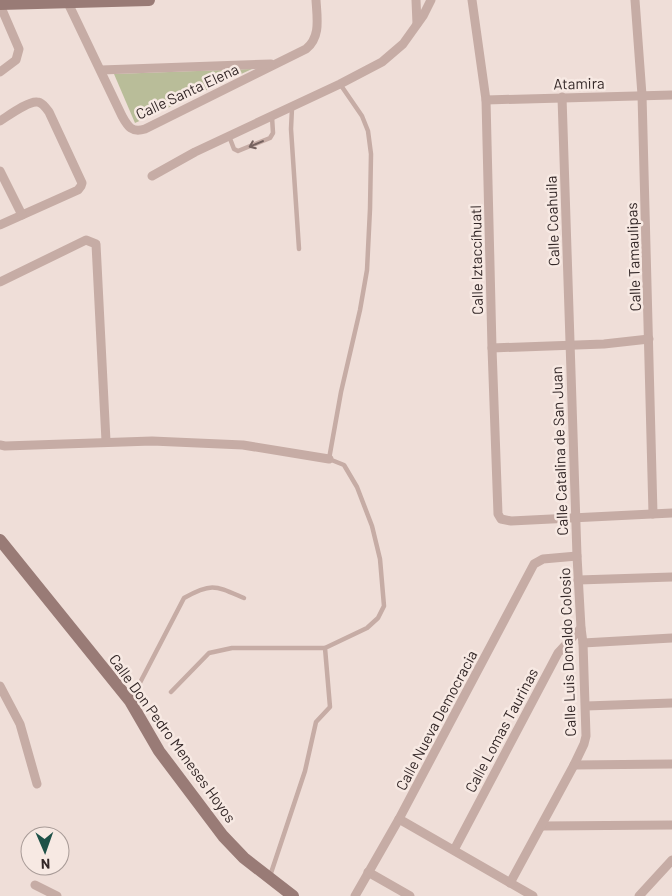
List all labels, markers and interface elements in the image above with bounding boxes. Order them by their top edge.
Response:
street label: Calle Santa Elena [133,59,241,123]
street label: Atamira [553,74,605,92]
one-way arrow [249,140,264,150]
street label: Calle Coahuila [541,175,563,267]
street label: Calle Tamaulipas [622,202,644,312]
street label: Calle Iztaccíhuatl [466,205,486,315]
street label: Calle Catalina de San Juan [547,366,571,536]
street label: Calle Luis Donaldo Colosio [555,567,579,737]
street label: Calle Nueva Democracia [391,647,481,793]
street label: Calle Don Pedro Meneses Hoyos [106,650,240,826]
street label: Calle Lomas Taurinas [461,665,541,795]
north arrow [20,826,70,876]
text: N [41,856,50,873]

